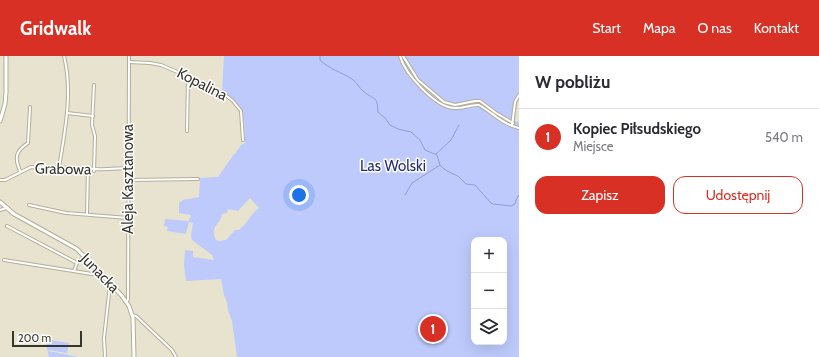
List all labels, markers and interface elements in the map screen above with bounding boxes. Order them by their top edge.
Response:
text: Gridwalk [20,17,92,40]
text: Start [592,19,621,37]
text: Mapa [643,19,675,37]
text: O nas [697,19,732,37]
text: Kontakt [754,19,799,37]
street label: Kopalina [174,64,231,105]
text: W pobliżu [535,72,610,92]
text: Kopiec Piłsudskiego [573,120,701,138]
street label: Aleja Kasztanowa [119,123,137,234]
text: 1 [546,129,550,145]
text: 540 m [765,129,803,145]
text: Miejsce [573,138,613,154]
park label: Las Wolski [360,157,426,175]
street label: Grabowa [35,160,92,179]
button: Zapisz [535,176,665,214]
button: Udostępnij [673,176,803,214]
your location [289,185,309,205]
map controls [471,237,507,345]
button: + [471,237,507,273]
street label: Junacka [76,249,124,297]
button: − [471,273,507,309]
button: layers [471,309,507,345]
pin: 1 [420,314,446,344]
scale bar [12,329,82,348]
text: 200 m [18,331,51,345]

